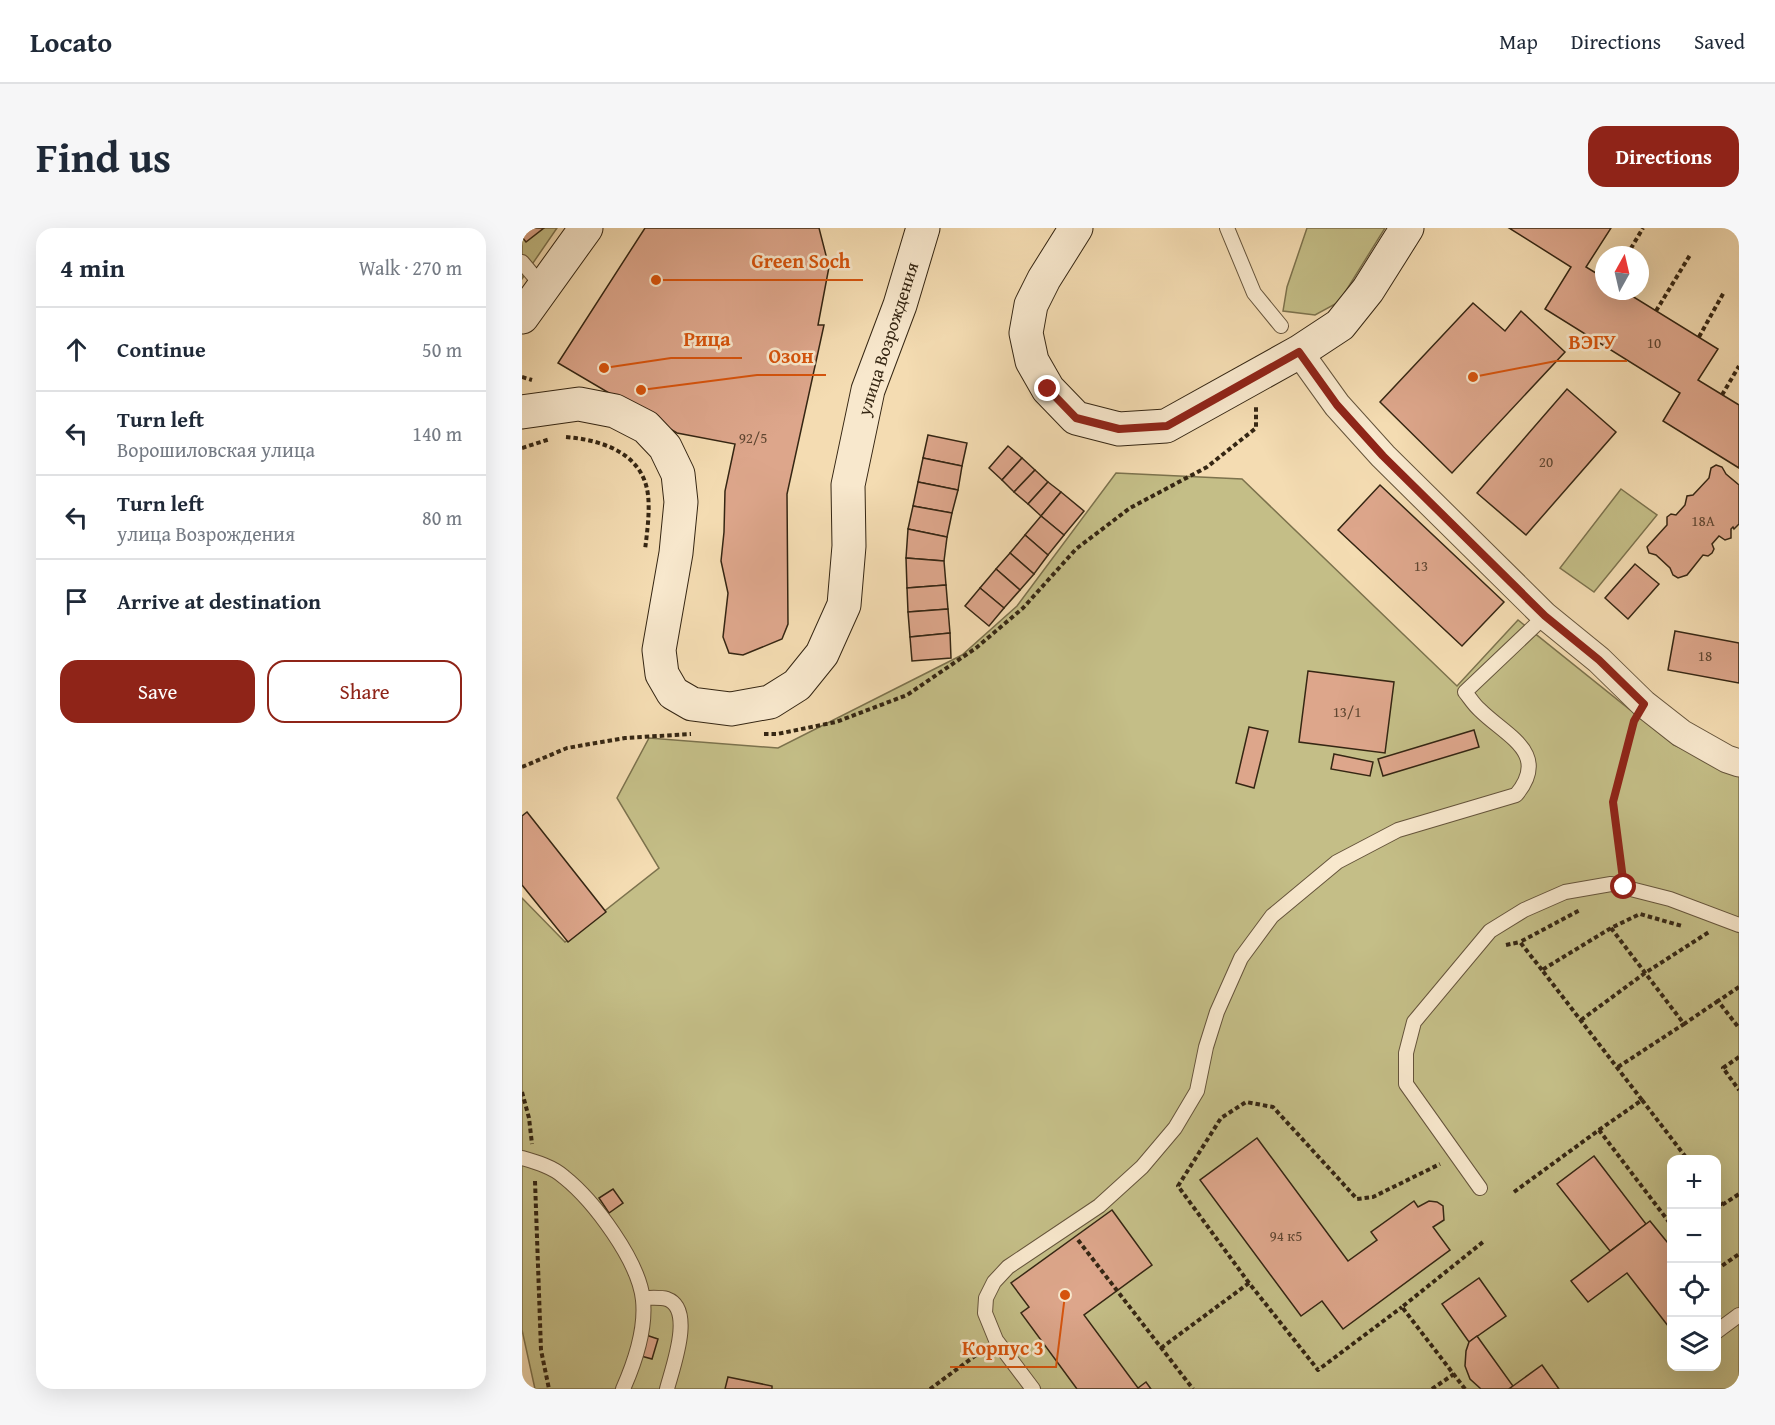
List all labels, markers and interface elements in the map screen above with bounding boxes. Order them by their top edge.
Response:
text: Locato [30,21,112,62]
text: Map [1499,26,1538,57]
text: Directions [1571,26,1661,57]
text: Saved [1694,26,1745,57]
text: Find us [36,126,171,187]
button: Directions [1588,126,1739,187]
callout: Green Soch [740,242,863,280]
text: Green Soch [752,246,851,275]
north arrow [1595,246,1649,300]
text: 4 min [60,248,125,287]
text: Walk · 270 m [359,253,462,282]
street label: улица Возрождения [850,258,925,420]
callout: Рица [671,320,742,358]
callout: ВЭГУ [1556,323,1627,361]
text: Рица [683,324,731,353]
text: ВЭГУ [1568,327,1616,356]
house number: 10 [1647,332,1661,353]
icon: ahead [60,333,93,366]
text: Continue [117,333,206,365]
text: 50 m [422,335,462,364]
callout: Озон [757,337,826,375]
text: Озон [769,341,814,370]
route end [1034,375,1060,401]
text: Turn left [117,403,204,435]
icon: left [60,417,93,450]
text: 140 m [412,419,462,448]
house number: 92/5 [739,427,767,448]
text: Ворошиловская улица [117,435,315,464]
house number: 20 [1539,451,1553,472]
text: Turn left [117,487,204,519]
icon: left [60,501,93,534]
text: 80 m [422,503,462,532]
house number: 18А [1691,510,1715,531]
text: улица Возрождения [117,519,295,548]
house number: 13 [1414,555,1428,576]
icon: arrive [60,585,93,618]
text: Arrive at destination [117,585,321,617]
house number: 18 [1698,645,1712,666]
button: Save [60,660,255,723]
button: Share [267,660,462,723]
house number: 13/1 [1333,701,1361,722]
route start [1610,873,1636,899]
map controls [1667,1155,1721,1371]
button: + [1667,1155,1721,1209]
button: − [1667,1209,1721,1263]
house number: 94 к5 [1270,1225,1302,1246]
button: locate [1667,1263,1721,1317]
button: layers [1667,1317,1721,1371]
callout: Корпус 3 [950,1329,1056,1367]
text: Корпус 3 [962,1333,1044,1362]

